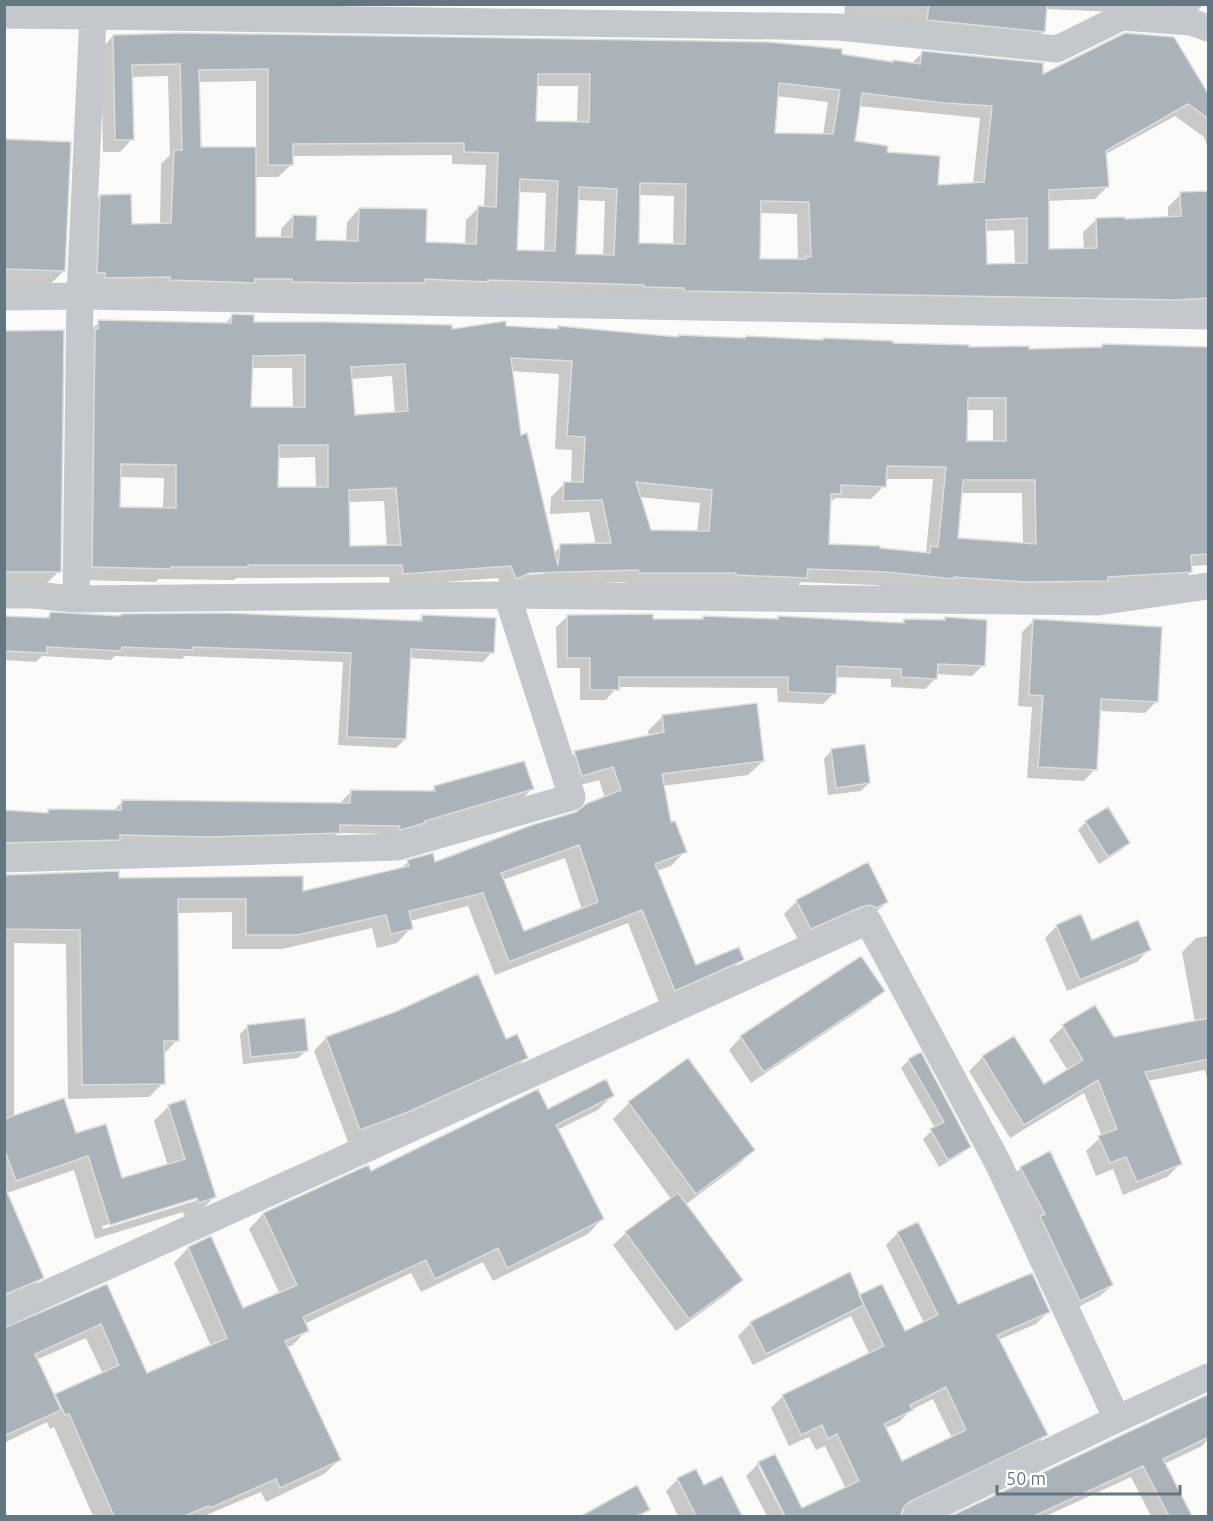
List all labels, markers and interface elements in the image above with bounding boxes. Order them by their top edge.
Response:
scale bar [997,1458,1180,1496]
text: 50 m [1006,1468,1046,1488]

